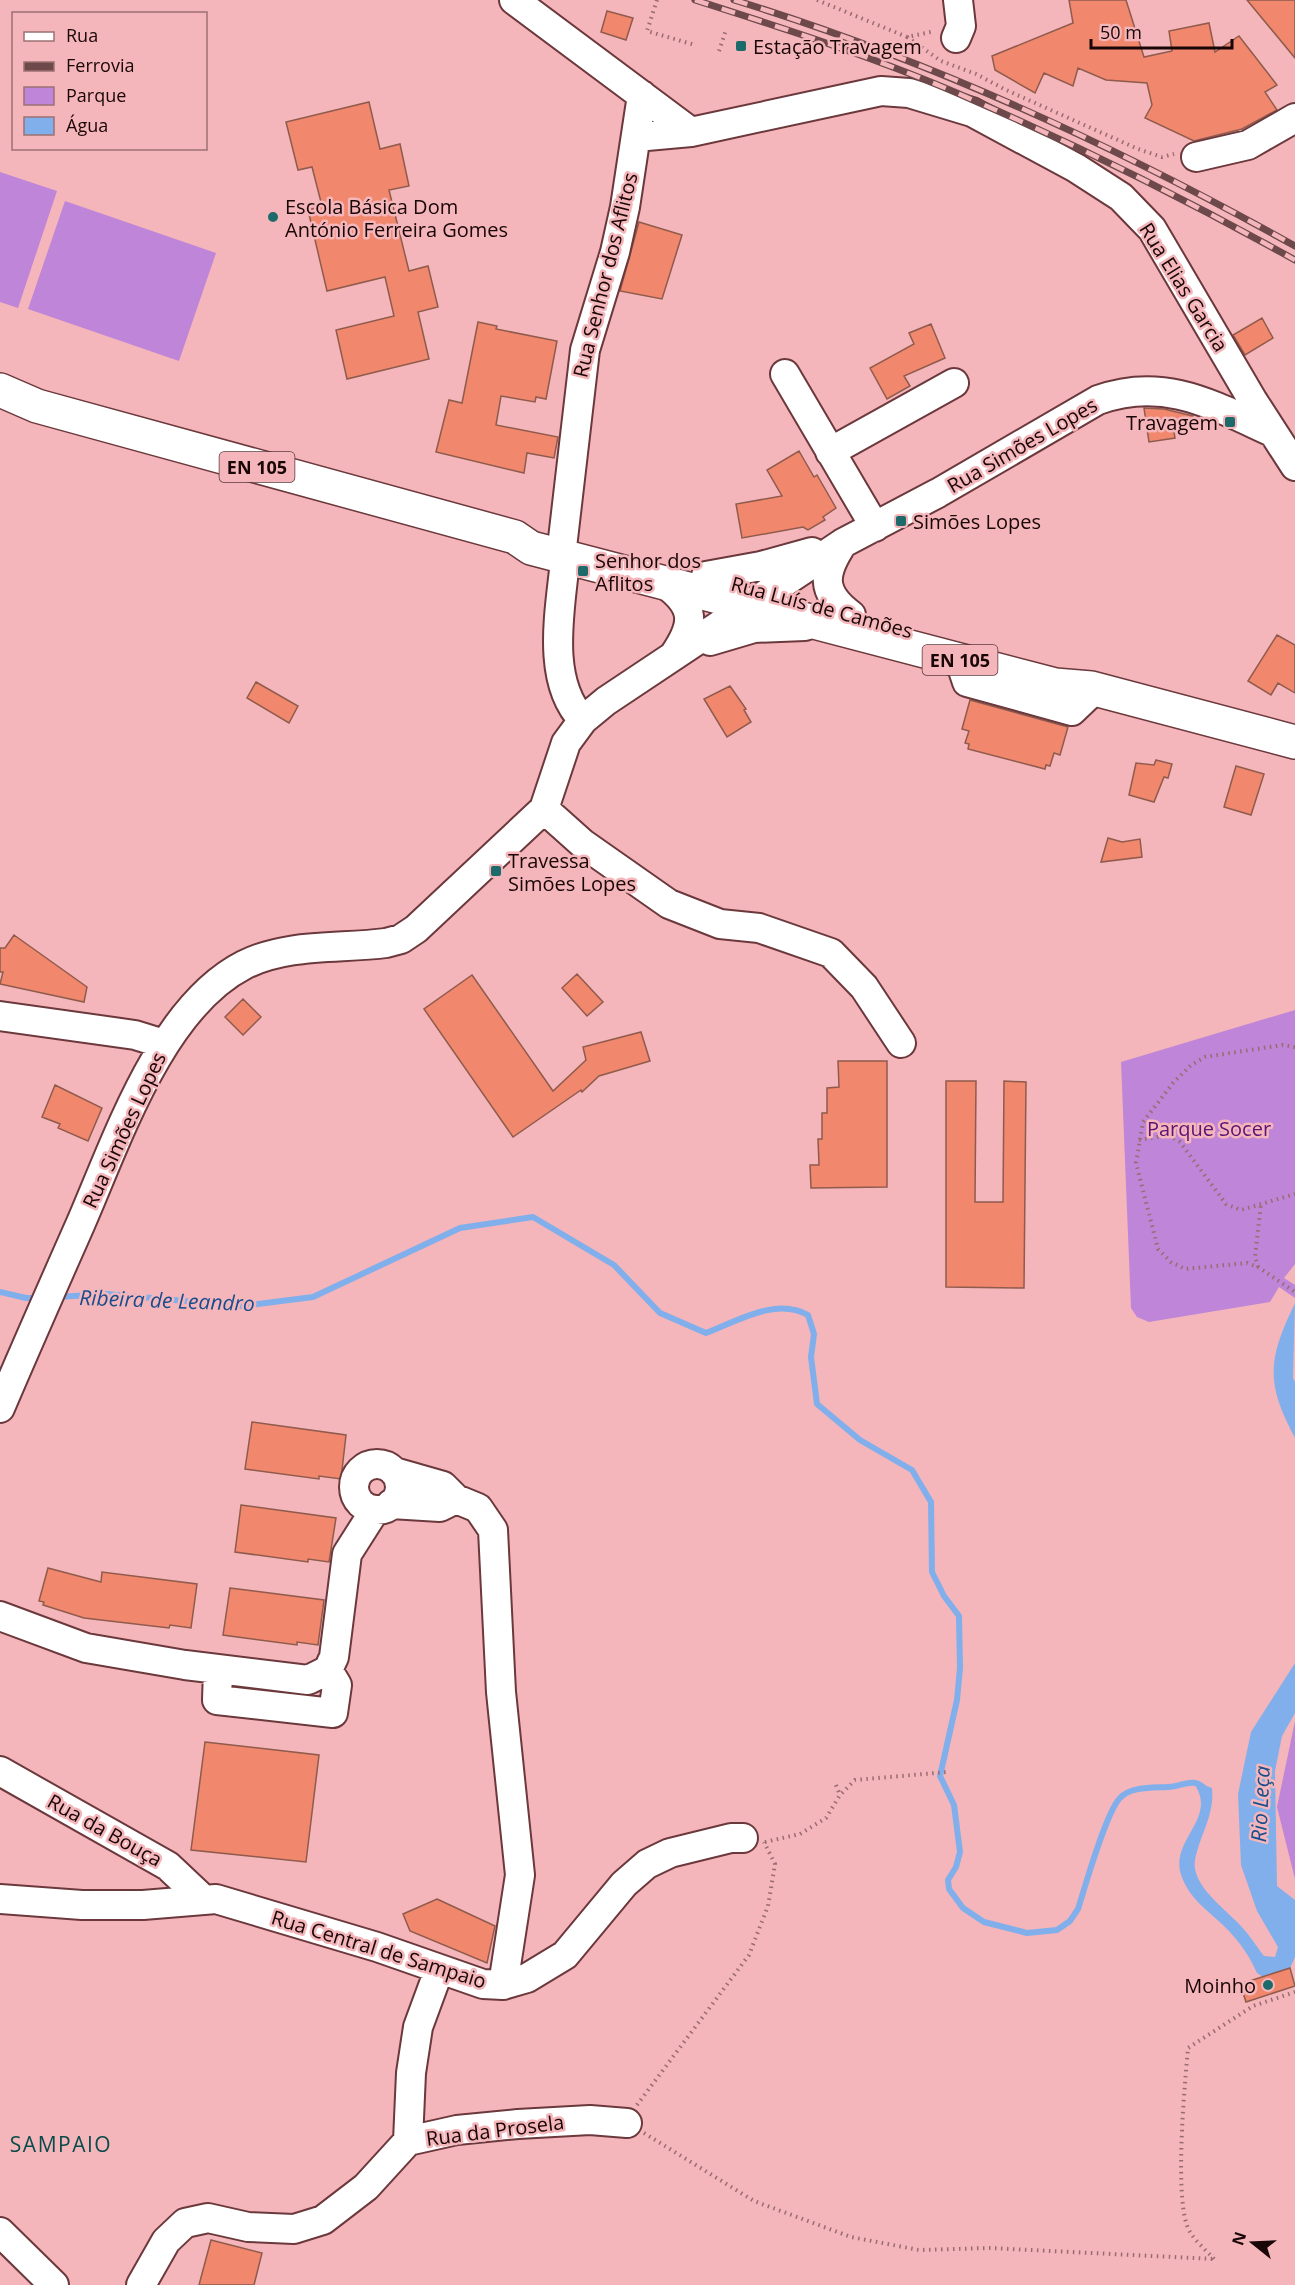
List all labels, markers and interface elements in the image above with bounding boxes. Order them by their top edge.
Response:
legend [12,12,207,150]
scale bar [1091,12,1232,50]
text: 50 m [1100,20,1142,44]
text: Rua [66,23,98,47]
place label: Estação Travagem [753,33,922,60]
marker: Estação Travagem [734,39,748,53]
text: Ferrovia [66,53,134,77]
text: Parque [66,83,126,107]
text: Água [66,113,108,137]
street label: Rua Senhor dos Aflitos [566,170,644,380]
place label: Escola Básica Dom António Ferreira Gomes [285,193,508,243]
marker: Escola Básica Dom António Ferreira Gomes [266,210,280,224]
street label: Rua Elias Garcia [1133,217,1235,357]
street label: Rua Simões Lopes [942,391,1102,499]
place label: Travagem [1126,409,1218,436]
marker: Travagem [1223,415,1237,429]
road number: EN 105 [220,452,294,482]
place label: Simões Lopes [913,508,1041,535]
marker: Simões Lopes [894,514,908,528]
place label: Senhor dos Aflitos [595,547,701,597]
marker: Senhor dos Aflitos [576,564,590,578]
street label: Rua Luís de Camões [728,570,916,644]
road number: EN 105 [922,645,998,675]
place label: Travessa Simões Lopes [508,847,636,897]
marker: Travessa Simões Lopes [489,864,503,878]
street label: Rua Simões Lopes [76,1048,172,1212]
park label: Parque Socer [1147,1115,1271,1142]
water label: Ribeira de Leandro [79,1283,255,1317]
water label: Rio Leça [1244,1765,1276,1843]
street label: Rua da Bouça [43,1787,167,1873]
street label: Rua Central de Sampaio [268,1903,490,1995]
place label: Moinho [1184,1972,1256,1999]
marker: Moinho [1261,1978,1275,1992]
street label: Rua da Prosela [425,2108,565,2152]
district label: SAMPAIO [10,2130,112,2158]
north arrow [1223,2213,1283,2273]
text: N [1226,2229,1251,2248]

